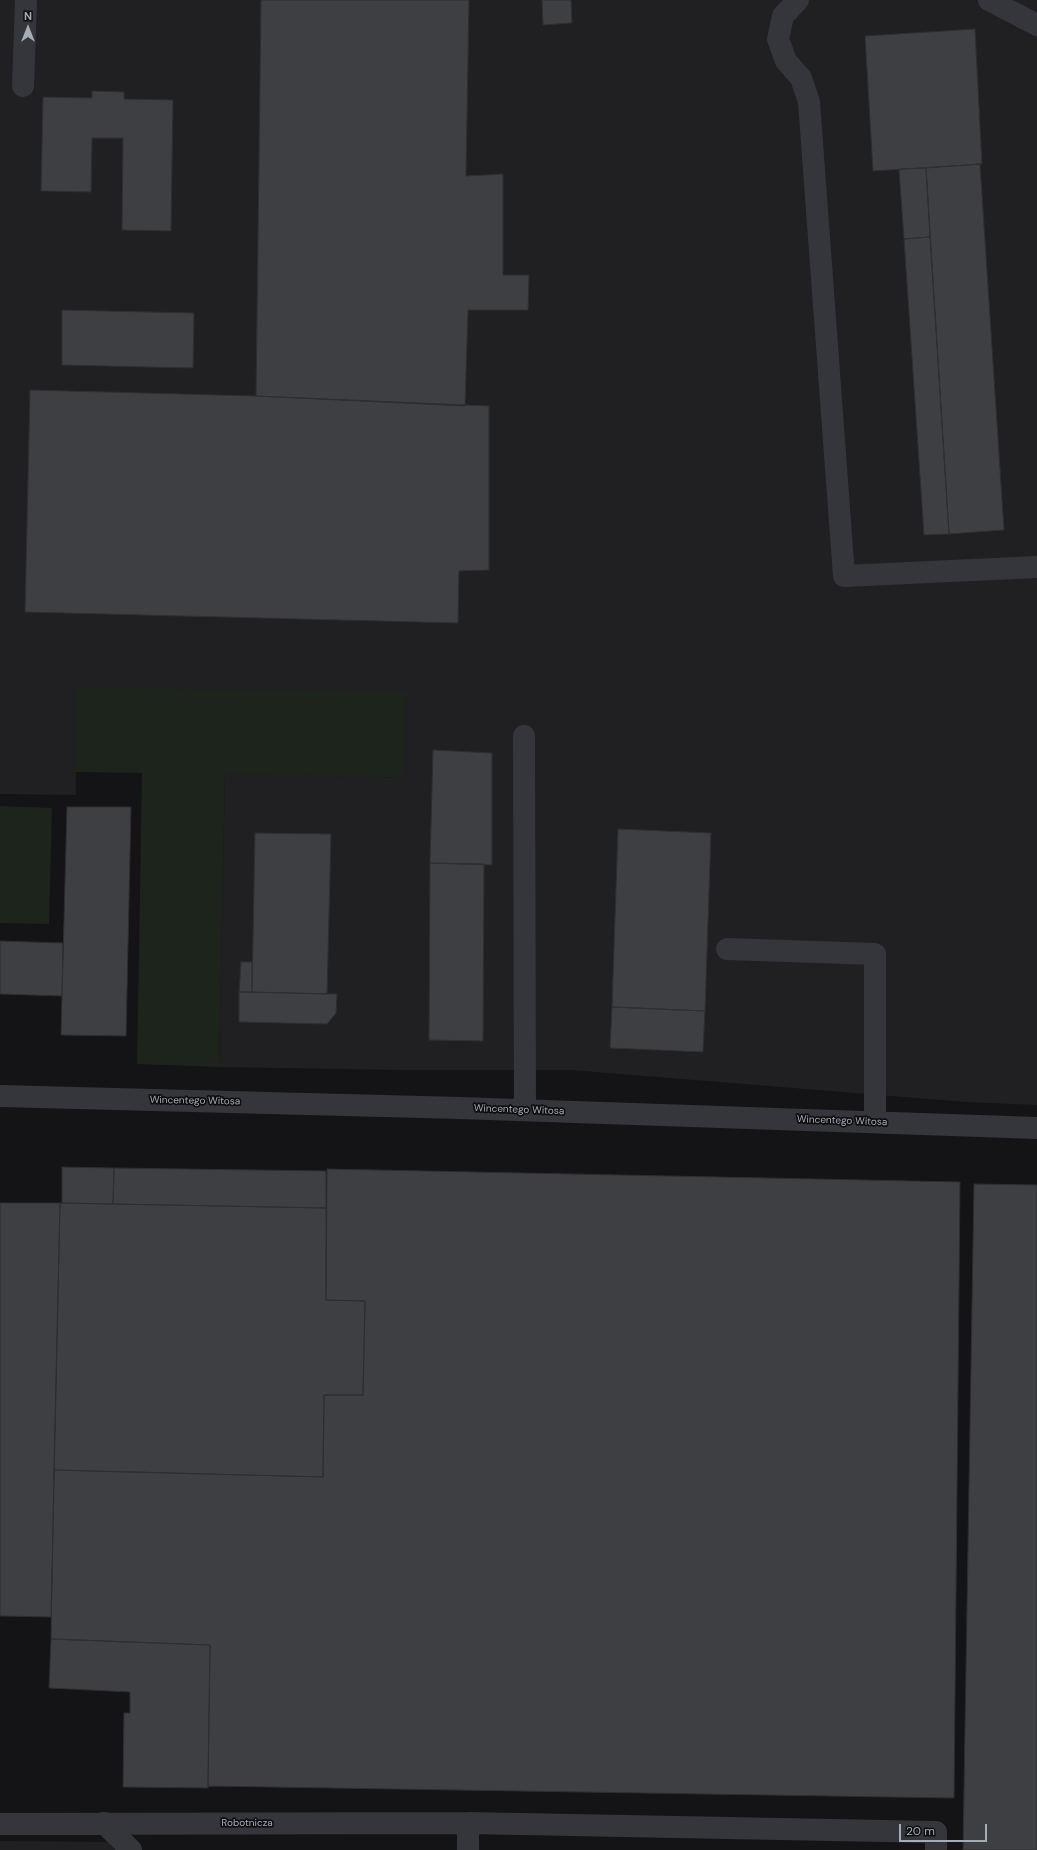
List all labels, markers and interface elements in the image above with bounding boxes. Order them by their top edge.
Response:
north arrow [8,8,48,48]
text: N [24,9,32,23]
street label: Wincentego Witosa [150,1094,240,1108]
street label: Wincentego Witosa [474,1102,564,1118]
street label: Wincentego Witosa [797,1113,887,1129]
scale bar [901,1816,989,1842]
street label: Robotnicza [221,1817,273,1829]
text: 20 m [906,1823,935,1839]

